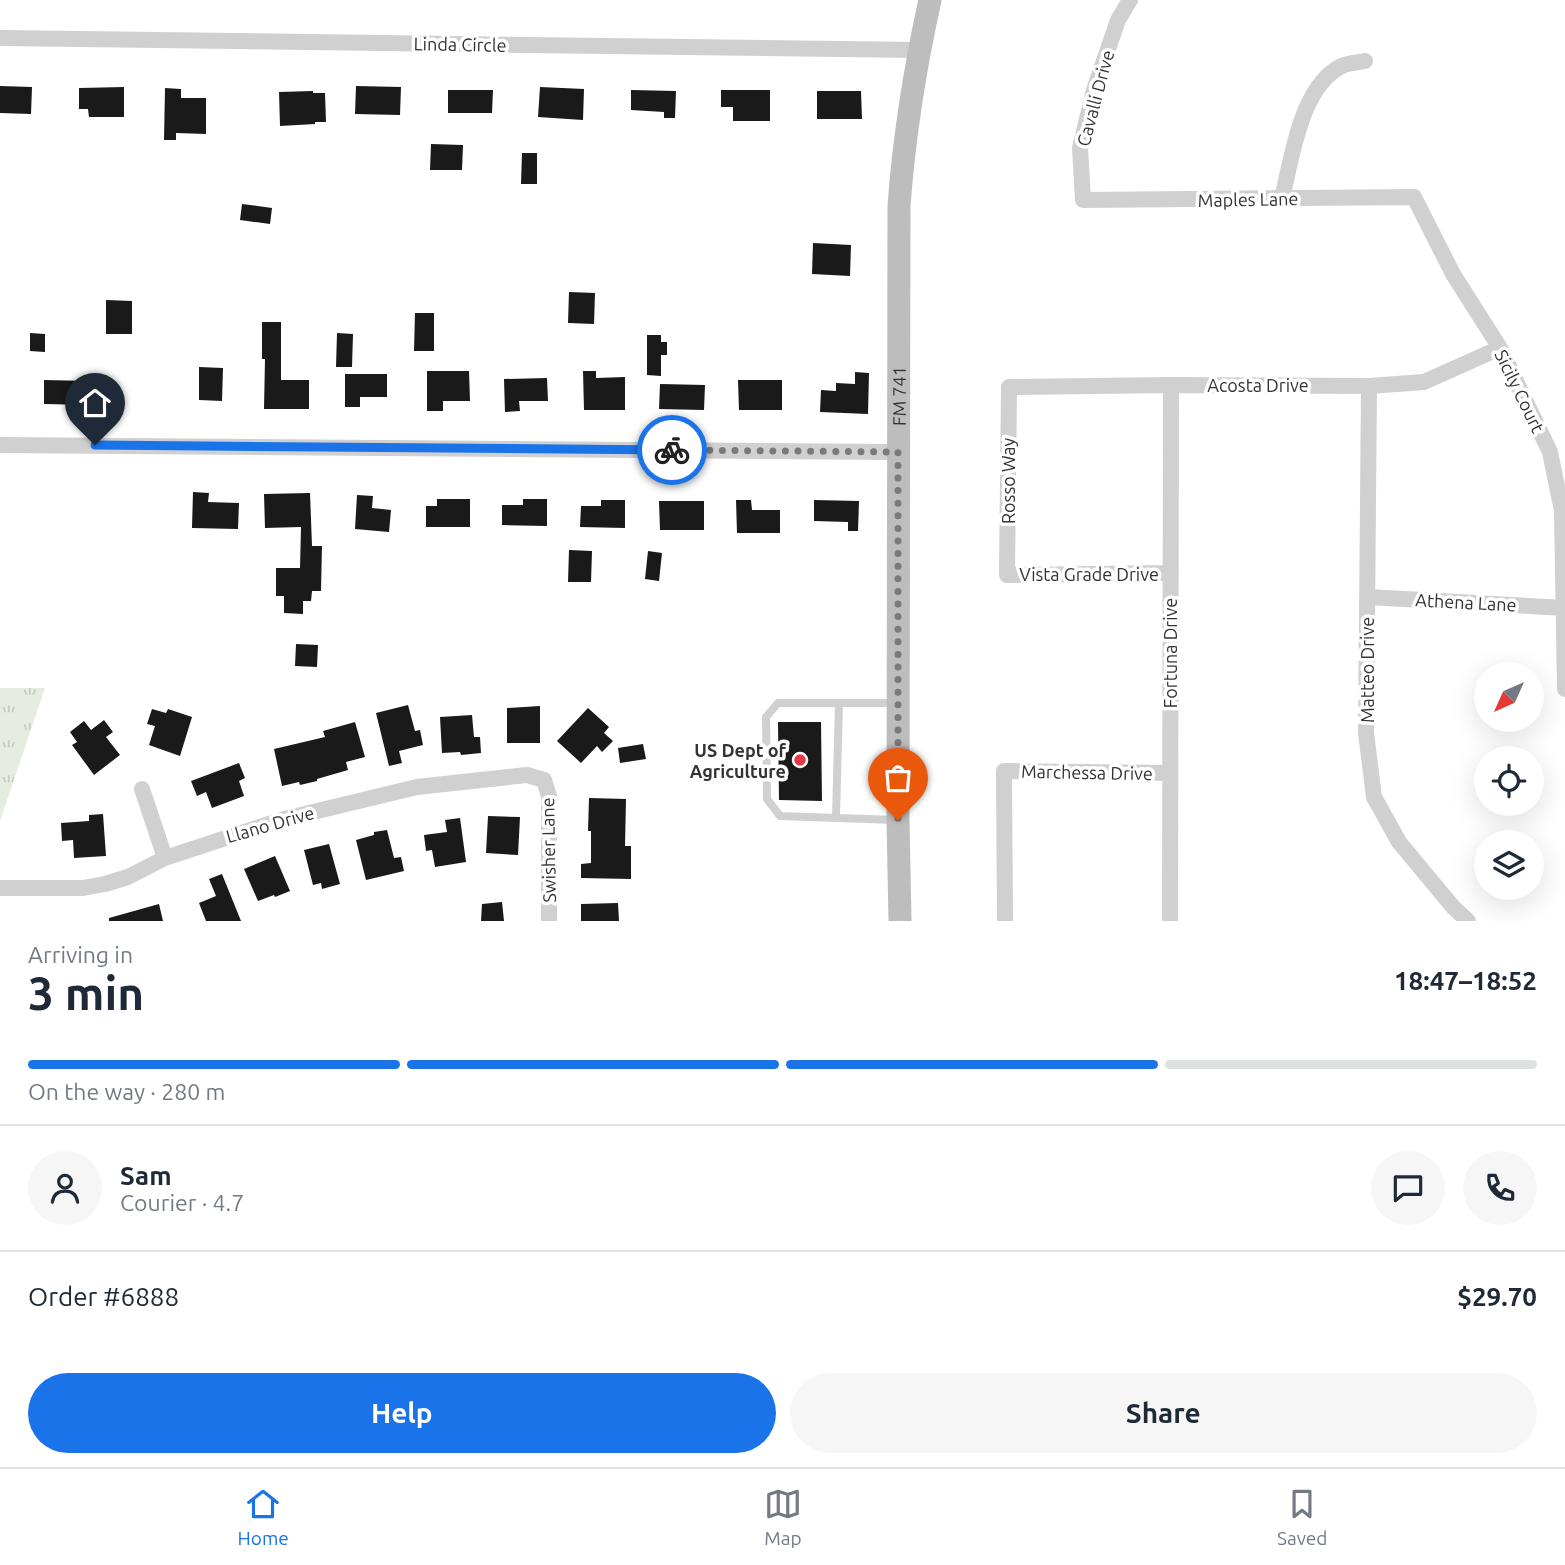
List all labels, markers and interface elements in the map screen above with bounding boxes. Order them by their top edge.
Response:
street label: Linda Circle [413,33,507,55]
street label: Cavalli Drive [1073,48,1117,148]
street label: Maples Lane [1198,188,1298,210]
street label: Sicily Court [1491,346,1549,436]
street label: FM 741 [889,366,909,426]
pin [65,373,125,445]
street label: Acosta Drive [1207,375,1309,395]
icon: home [76,384,114,422]
courier [637,415,707,485]
icon: bike [653,431,691,469]
street label: Rosso Way [998,438,1018,524]
street label: Vista Grade Drive [1019,564,1159,584]
street label: Athena Lane [1415,589,1517,615]
street label: Fortuna Drive [1160,598,1180,708]
street label: Matteo Drive [1357,617,1377,723]
north arrow [1474,662,1544,732]
map controls [1474,662,1544,900]
place label: US Dept of Agriculture [690,740,787,781]
button: locate [1474,746,1544,816]
pin [868,748,928,820]
marker: US Dept of Agriculture [792,752,808,768]
icon: bag [879,759,917,797]
street label: Marchessa Drive [1021,761,1153,783]
street label: Swisher Lane [537,797,559,903]
street label: Llano Drive [224,802,316,846]
button: layers [1474,830,1544,900]
text: Arriving in [28,942,133,967]
text: 18:47–18:52 [1394,966,1537,995]
text: 3 min [28,967,144,1019]
text: On the way · 280 m [28,1079,225,1104]
button: person [28,1151,102,1225]
button: chat [1371,1151,1445,1225]
button: phone [1463,1151,1537,1225]
text: Sam [120,1161,172,1190]
text: Courier · 4.7 [120,1190,244,1215]
text: Order #6888 [28,1282,179,1311]
text: $29.70 [1457,1282,1537,1311]
button: Help [28,1373,776,1453]
button: Share [790,1373,1537,1453]
tab: Home [238,1485,289,1549]
tab: Map [764,1485,802,1549]
tab: Saved [1277,1485,1327,1549]

